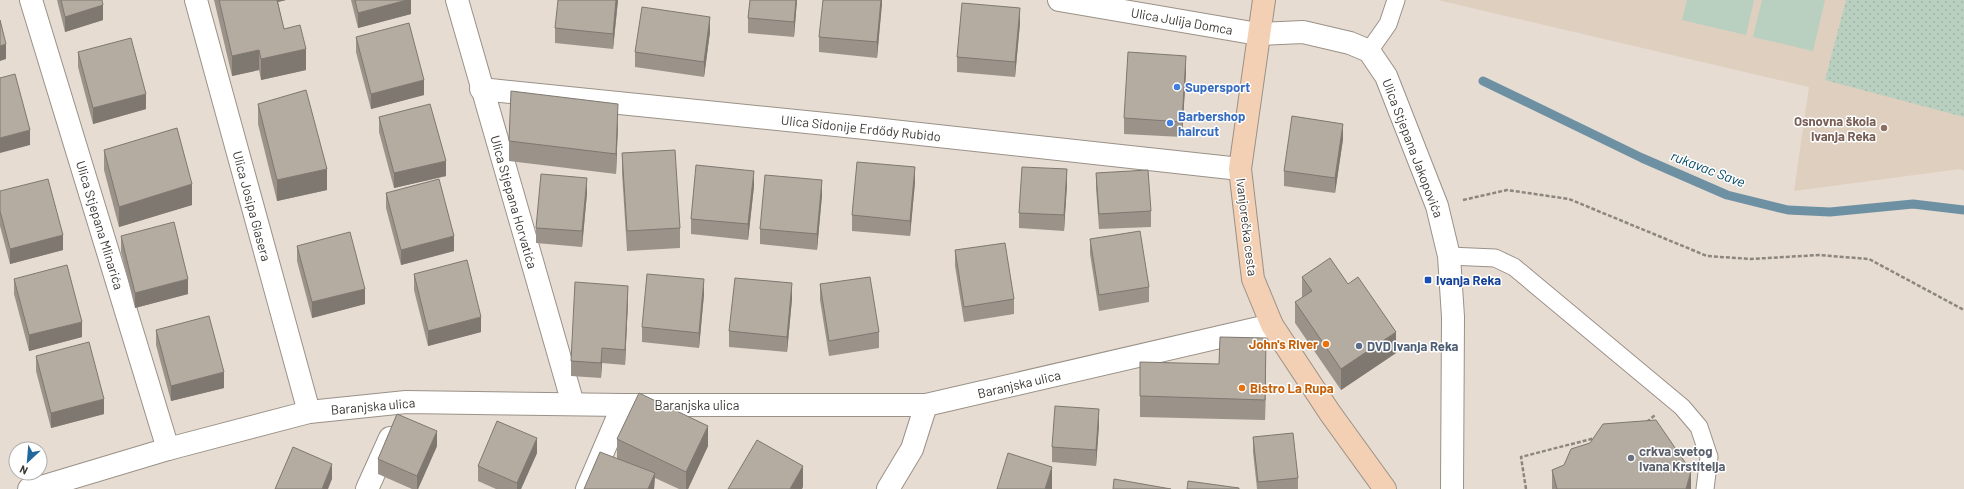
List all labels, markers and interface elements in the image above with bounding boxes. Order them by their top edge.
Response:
street label: Ulica Julija Domca [1130,4,1234,38]
street label: Ulica Stjepana Jakopovića [1379,76,1447,220]
place label: Supersport [1185,79,1250,95]
marker: Supersport [1172,82,1182,92]
place label: Barbershop haircut [1178,108,1245,139]
street label: Ulica Sidonije Erdődy Rubido [780,112,942,144]
place label: Osnovna škola Ivanja Reka [1794,113,1876,144]
marker: Barbershop haircut [1165,118,1175,128]
marker: Osnovna škola Ivanja Reka [1879,123,1889,133]
street label: Ulica Stjepana Horvatića [487,133,541,271]
water label: rukavac Save [1669,147,1748,191]
street label: Ulica Josipa Glasera [230,149,274,263]
street label: Ulica Stjepana Mlinarića [73,159,127,291]
street label: Ivanjorečka cesta [1233,177,1261,277]
place label: Ivanja Reka [1436,272,1501,288]
marker: Ivanja Reka [1423,275,1433,285]
place label: John's River [1249,336,1318,352]
place label: DVD Ivanja Reka [1367,338,1459,354]
marker: John's River [1321,339,1331,349]
marker: DVD Ivanja Reka [1354,341,1364,351]
street label: Baranjska ulica [976,367,1062,401]
place label: Bistro La Rupa [1250,380,1334,396]
marker: Bistro La Rupa [1237,383,1247,393]
street label: Baranjska ulica [330,394,416,418]
street label: Baranjska ulica [655,397,739,413]
north arrow [8,441,48,481]
place label: crkva svetog Ivana Krstitelja [1639,443,1725,474]
marker: crkva svetog Ivana Krstitelja [1626,453,1636,463]
text: N [17,463,30,478]

